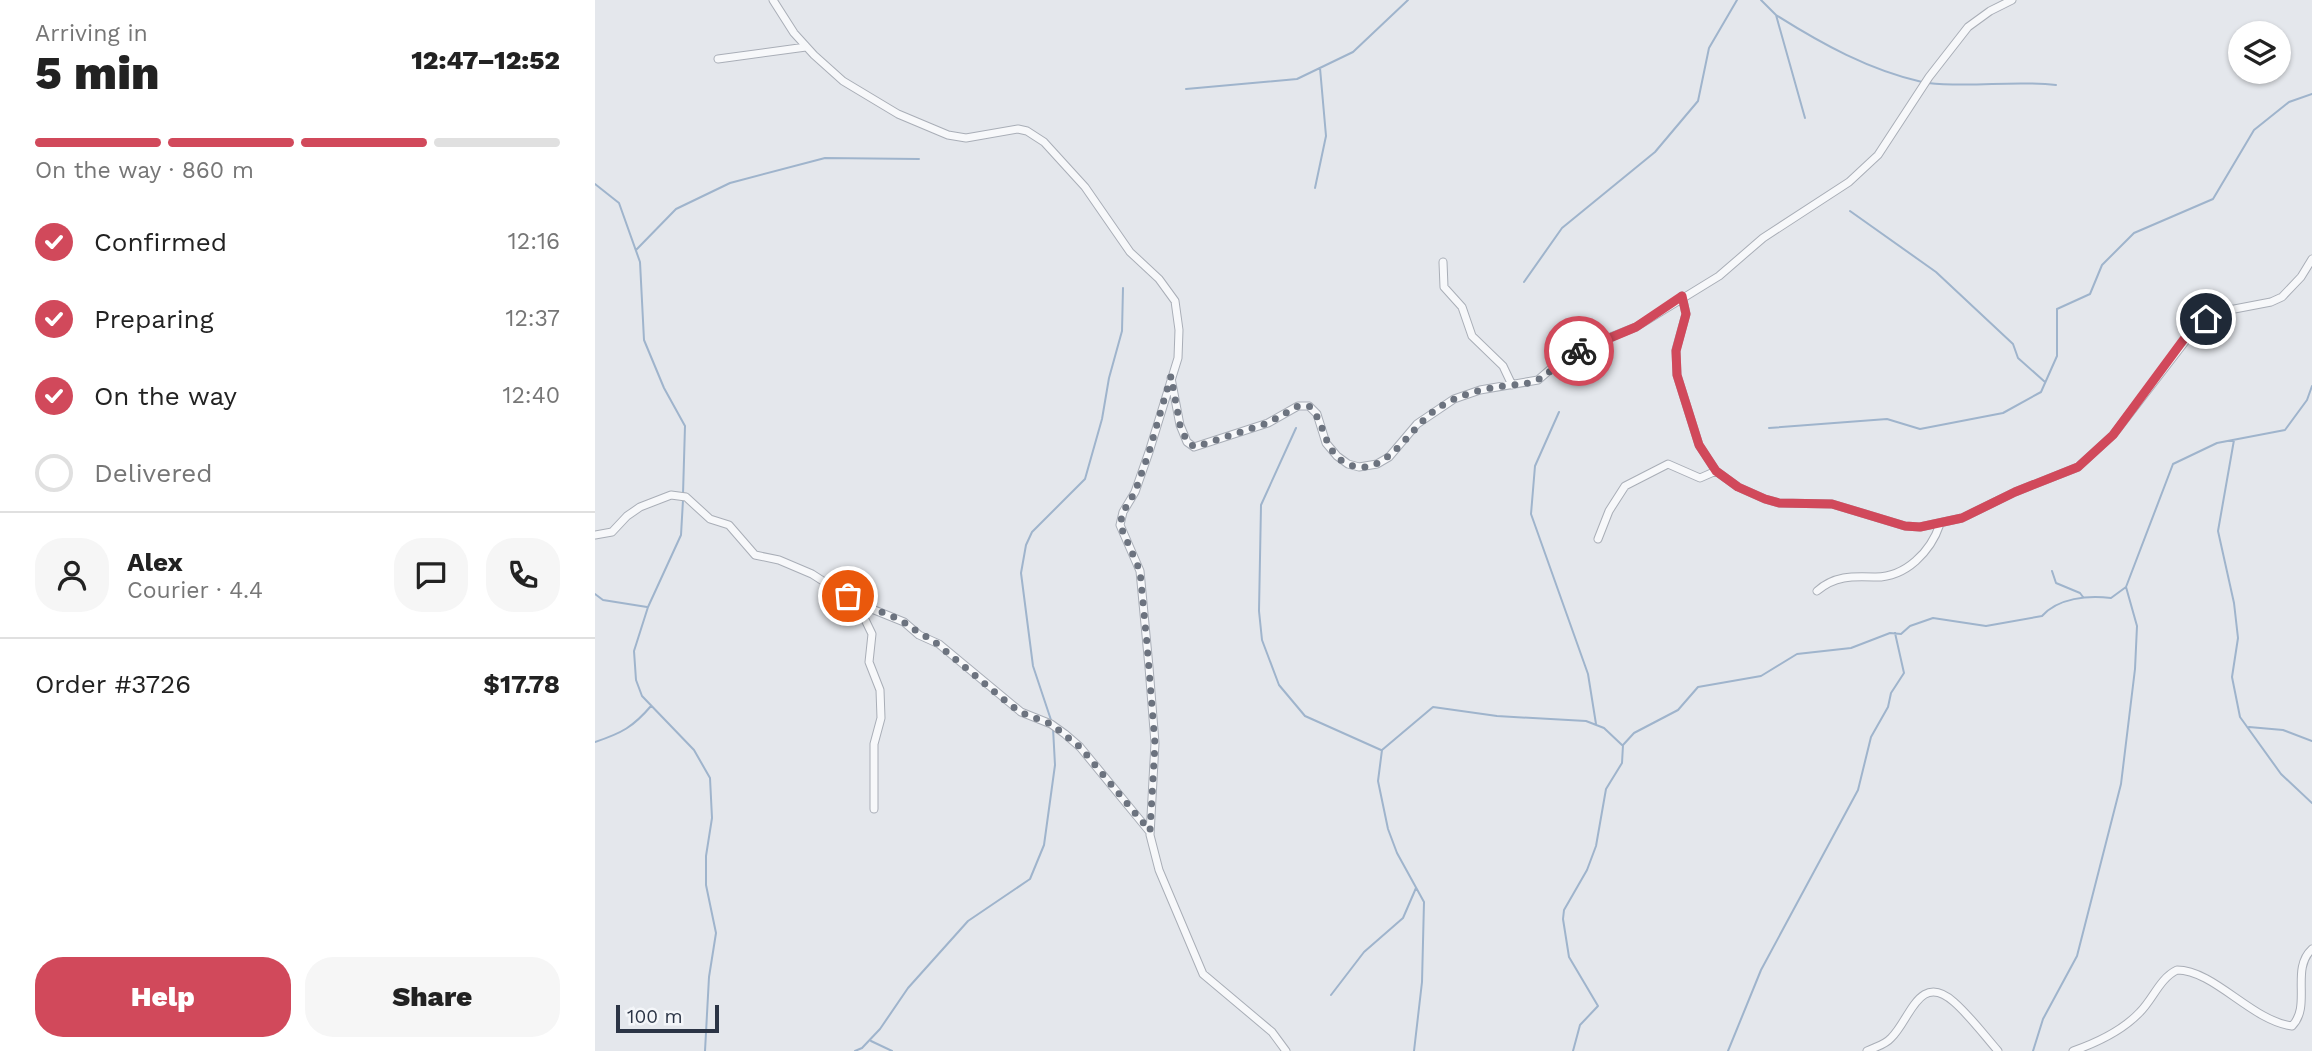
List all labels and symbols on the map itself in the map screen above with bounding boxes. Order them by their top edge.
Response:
pin [2176,289,2236,349]
courier [1544,316,1614,386]
pin [818,566,878,626]
scale bar [616,1002,719,1034]

